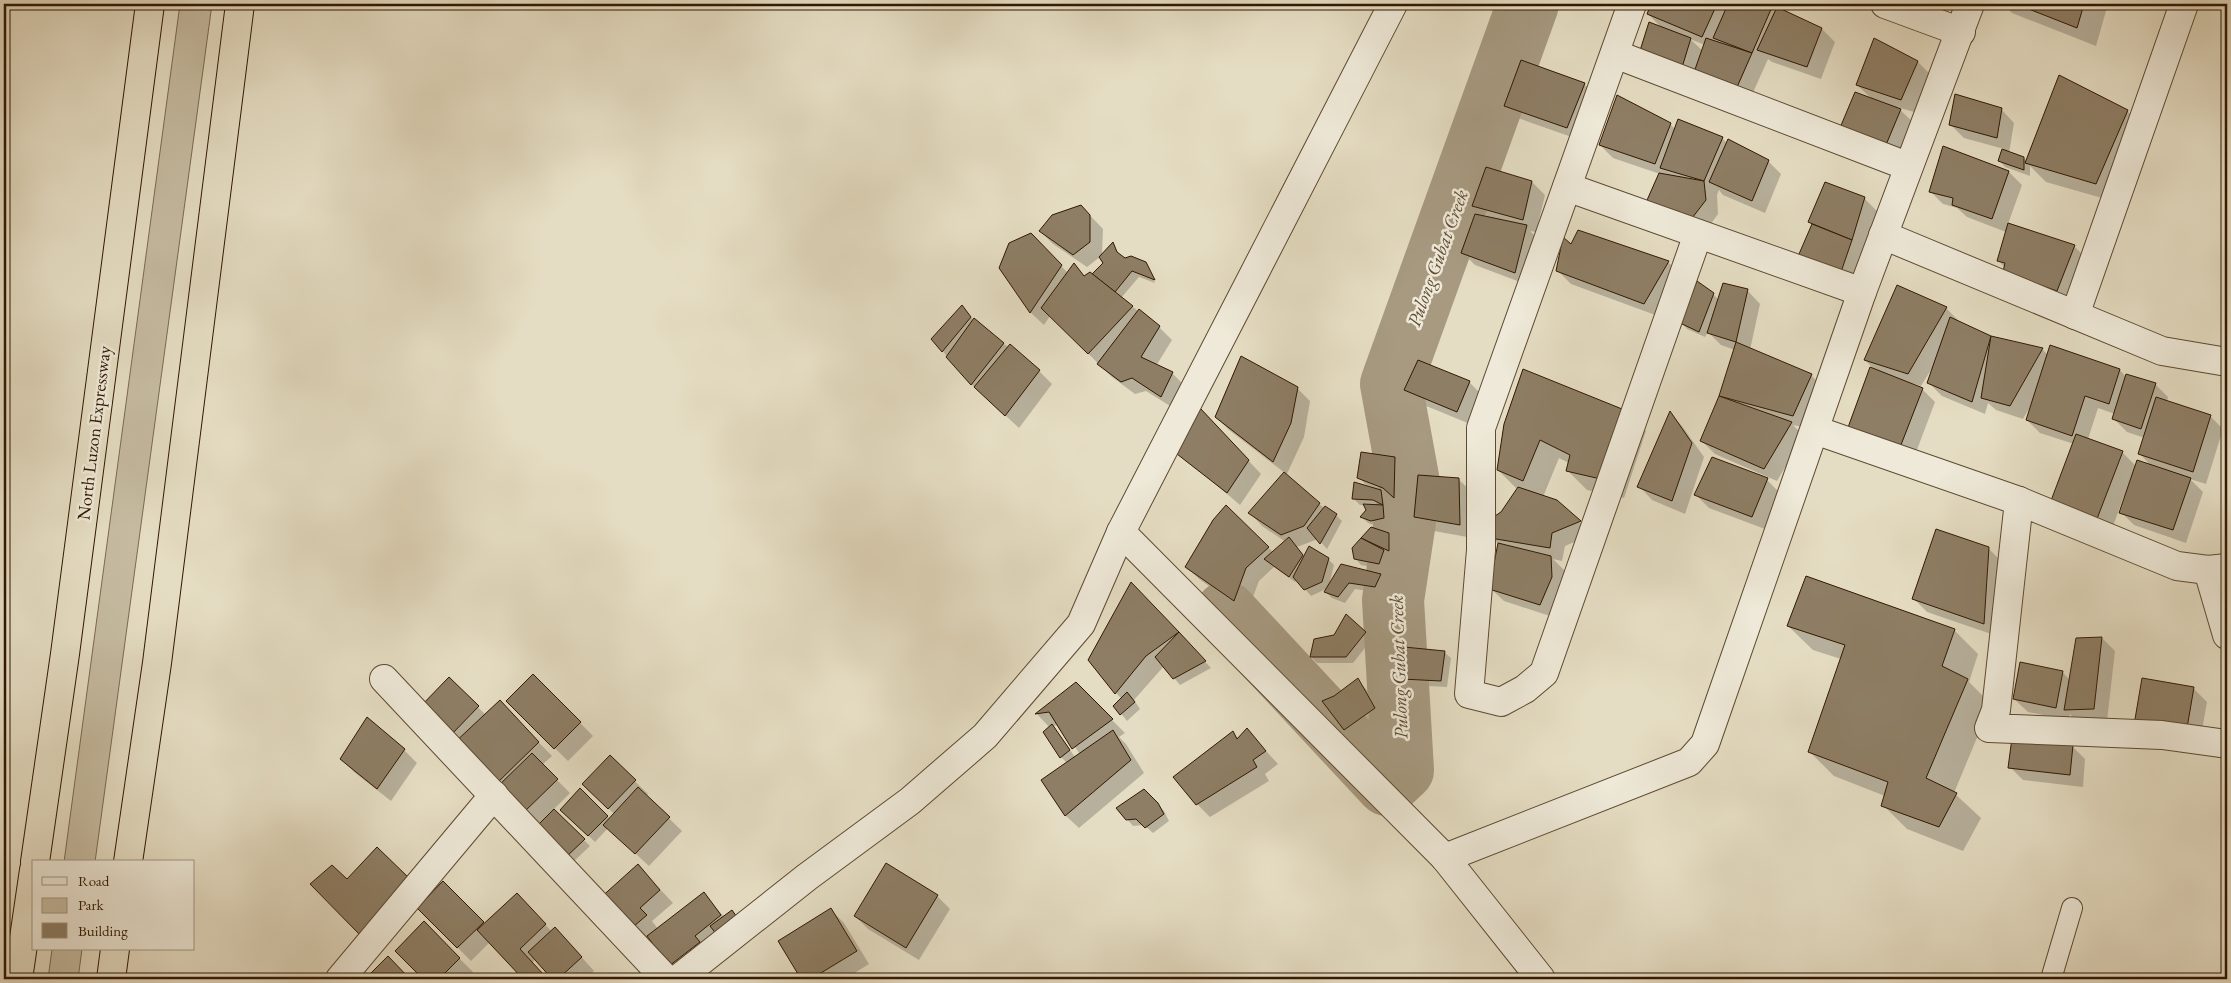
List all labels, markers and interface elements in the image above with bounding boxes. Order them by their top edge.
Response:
water label: Pulong Gubat Creek [1401,186,1474,330]
street label: North Luzon Expressway [71,344,116,521]
water label: Pulong Gubat Creek [1383,594,1414,739]
legend [32,860,195,950]
text: Road [78,871,110,890]
text: Park [78,895,105,914]
text: Building [78,921,128,940]

